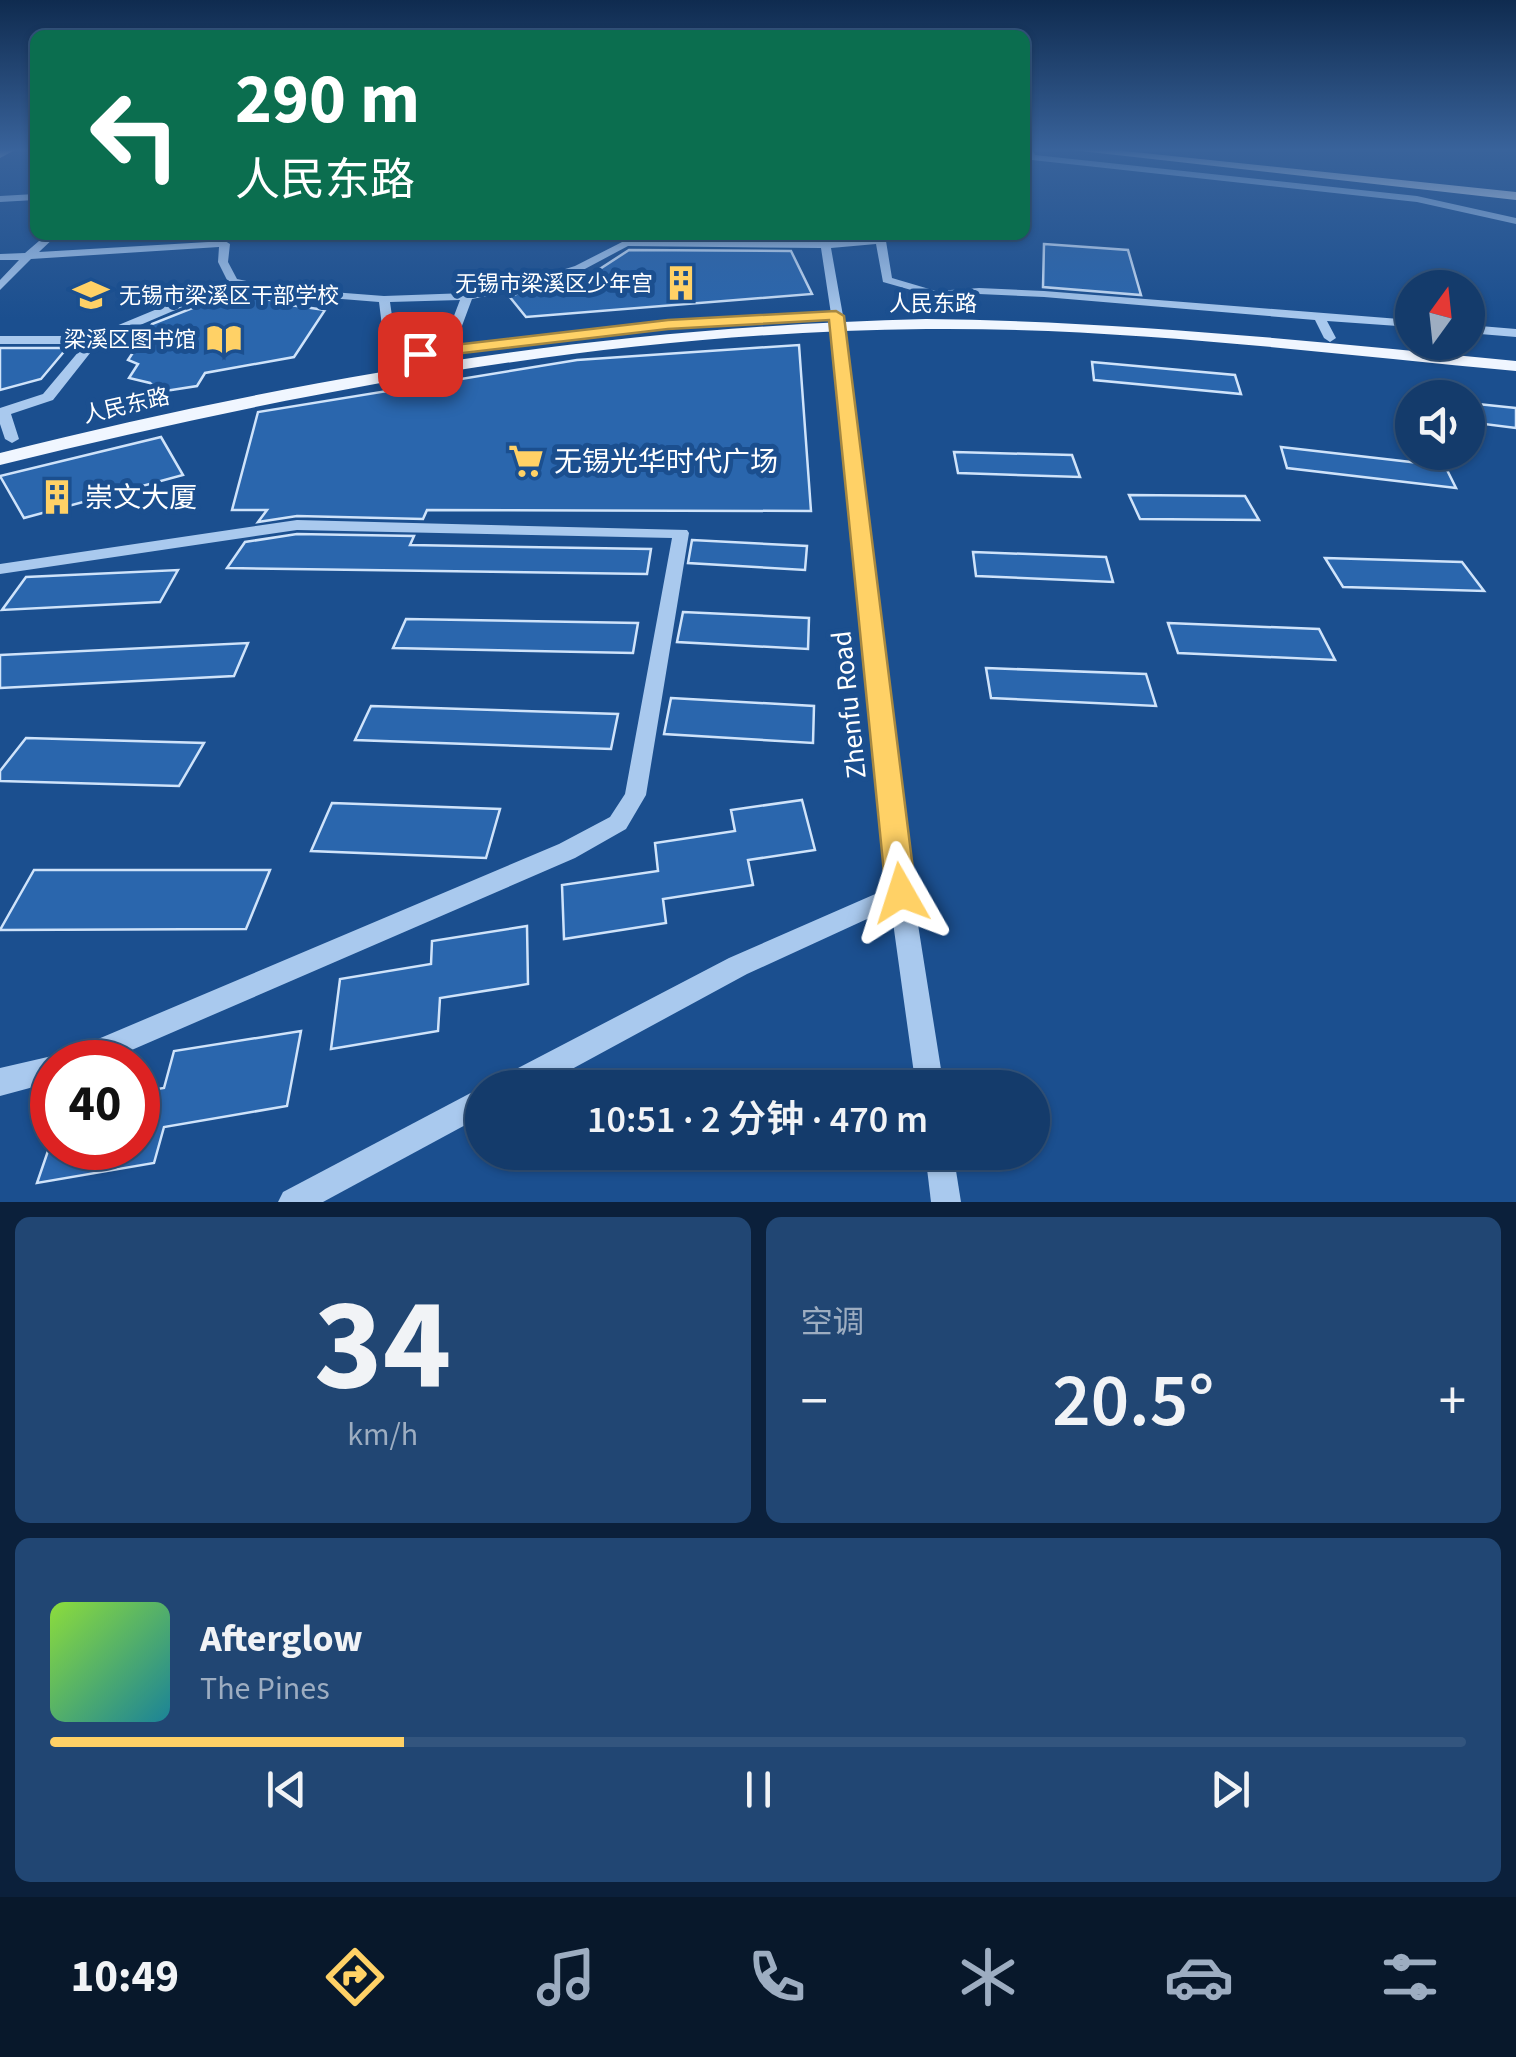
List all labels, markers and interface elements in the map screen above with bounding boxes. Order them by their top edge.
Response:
text: 290 m [235,50,420,150]
icon: left [70,70,200,200]
text: 人民东路 [235,149,415,213]
building icon: 无锡市梁溪区少年宫 [662,264,700,302]
place label: 无锡市梁溪区少年宫 [455,268,653,300]
north arrow [1395,270,1485,360]
map controls [1395,270,1485,470]
school or university icon: 无锡市梁溪区干部学校 [72,276,110,314]
place label: 无锡市梁溪区干部学校 [119,280,339,312]
street label: 人民东路 [889,288,977,320]
pin [378,312,463,397]
library icon: 梁溪区图书馆 [205,320,243,358]
place label: 梁溪区图书馆 [64,324,196,356]
icon: arrive [393,327,448,382]
street label: 人民东路 [80,380,173,431]
button: sound [1395,380,1485,470]
supermarket icon: 无锡光华时代广场 [507,442,545,480]
place label: 无锡光华时代广场 [554,442,778,482]
building icon: 崇文大厦 [38,478,76,516]
place label: 崇文大厦 [85,478,197,518]
street label: Zhenfu Road [821,629,877,781]
position arrow [849,841,953,945]
speed limit sign: 40 [30,1040,160,1170]
text: 10:51 · 2 分钟 · 470 m [587,1093,928,1147]
text: 34 [314,1254,451,1439]
text: 空调 [801,1300,865,1346]
text: 20.5° [1052,1348,1214,1455]
text: − [801,1363,828,1441]
text: + [1439,1363,1466,1441]
text: km/h [347,1412,418,1458]
text: Afterglow [200,1612,363,1666]
text: The Pines [200,1666,330,1712]
icon: previous [259,1762,314,1817]
icon: pause [731,1762,786,1817]
icon: next [1203,1762,1258,1817]
icon: directions [320,1942,390,2012]
icon: music [531,1942,601,2012]
icon: phone [742,1942,812,2012]
icon: climate [953,1942,1023,2012]
icon: car [1164,1942,1234,2012]
icon: filters [1375,1942,1445,2012]
text: 10:49 [71,1945,179,2009]

